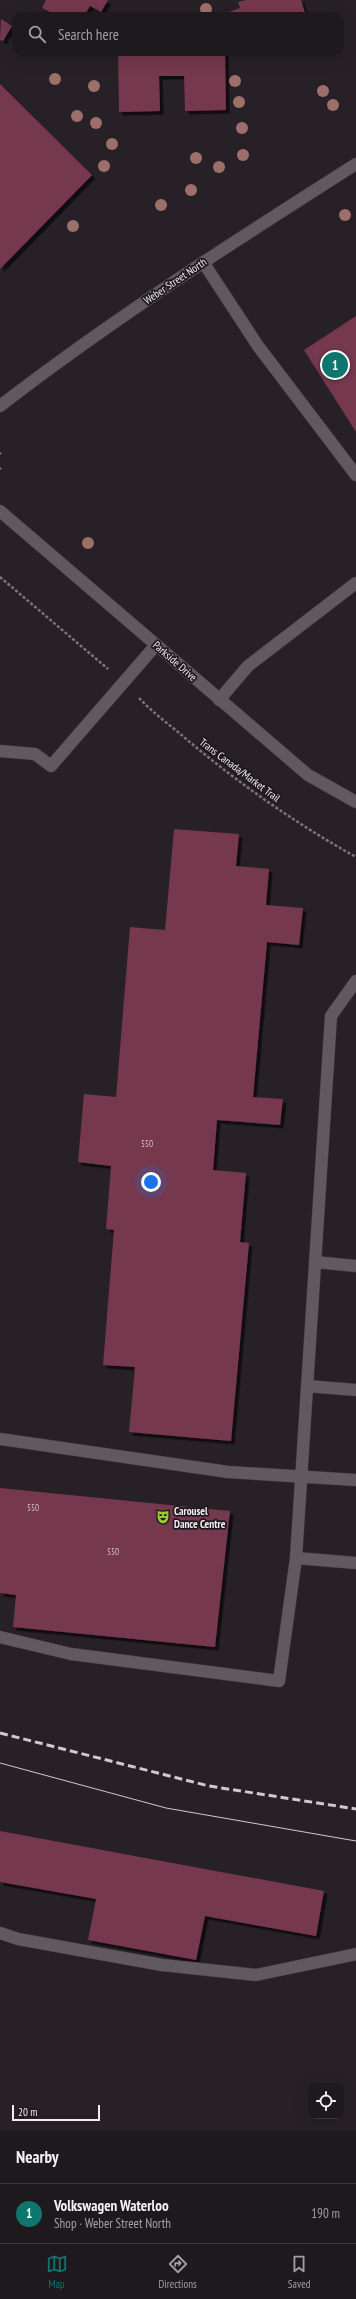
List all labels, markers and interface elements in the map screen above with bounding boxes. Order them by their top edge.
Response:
search box [12,12,344,56]
icon: search [26,23,48,45]
text: Search here [58,25,119,44]
street label: Weber Street North [141,255,209,307]
pin: 1 [322,350,348,380]
street label: Parkside Drive [150,638,200,684]
street label: Trans Canada/Market Trail [197,735,284,805]
house number: 550 [141,1138,153,1149]
your location [141,1172,161,1192]
house number: 550 [27,1502,39,1513]
place label: Carousel Dance Centre [174,1504,226,1531]
theatre icon: Carousel Dance Centre [155,1509,171,1525]
house number: 550 [107,1546,119,1557]
map controls [308,2083,344,2119]
button: locate [308,2083,344,2119]
scale bar [12,2103,100,2122]
text: 20 m [18,2105,37,2119]
text: Nearby [16,2146,59,2168]
text: Volkswagen Waterloo [54,2196,169,2215]
text: 1 [26,2205,32,2222]
text: 190 m [311,2205,340,2222]
text: Shop · Weber Street North [54,2215,171,2232]
tab: Map [46,2253,68,2291]
tab: Directions [159,2253,197,2291]
tab: Saved [288,2253,310,2291]

